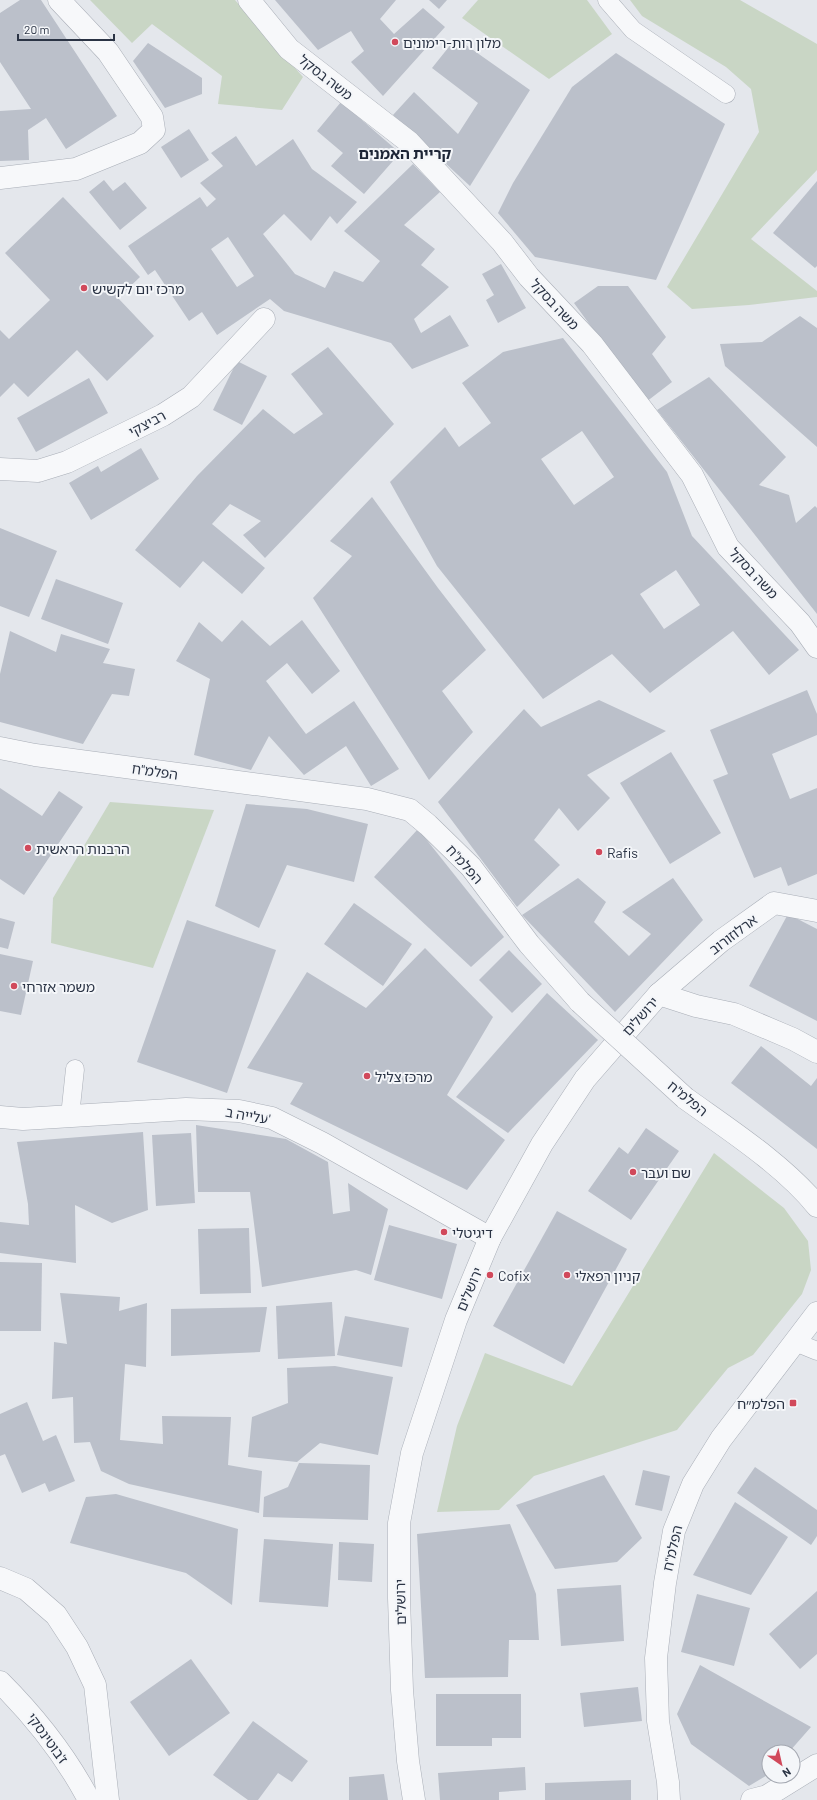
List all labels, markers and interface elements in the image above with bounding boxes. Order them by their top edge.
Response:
scale bar [18,16,114,42]
text: 20 m [24,22,50,36]
place label: מלון רות-רימונים [403,34,501,51]
marker: מלון רות-רימונים [390,37,400,47]
street label: משה בסקל [296,51,356,103]
district label: קריית האמנים [359,144,452,162]
street label: משה בסקל [527,275,583,333]
place label: מרכז יום לקשיש [92,280,184,297]
marker: מרכז יום לקשיש [79,283,89,293]
street label: רביצקי [126,406,168,440]
street label: משה בסקל [726,544,782,602]
street label: הפלמ"ח [131,759,179,783]
place label: הרבנות הראשית [36,840,130,857]
street label: הפלמ"ח [443,841,487,887]
marker: הרבנות הראשית [23,843,33,853]
place label: Rafis [607,844,638,861]
marker: Rafis [594,847,604,857]
street label: ארלוזורוב [706,910,761,958]
place label: משמר אזרחי [22,978,95,995]
marker: משמר אזרחי [9,981,19,991]
street label: ירושלים [618,993,662,1039]
place label: מרכז צליל [375,1068,432,1085]
marker: מרכז צליל [362,1071,372,1081]
street label: הפלמ"ח [665,1077,711,1119]
street label: עלייה ב' [224,1103,272,1127]
place label: שם ועבר [641,1164,691,1181]
marker: שם ועבר [628,1167,638,1177]
place label: דיגיטלי [452,1224,493,1241]
marker: דיגיטלי [439,1227,449,1237]
street label: ירושלים [452,1264,486,1314]
place label: Cofix [498,1267,530,1284]
place label: קניון רפאלי [575,1267,641,1284]
marker: Cofix [485,1270,495,1280]
marker: קניון רפאלי [562,1270,572,1280]
place label: הפלמ״ח [737,1395,785,1412]
marker: הפלמ״ח [788,1398,798,1408]
street label: הפלמ"ח [658,1523,686,1573]
street label: ירושלים [391,1579,409,1625]
street label: ז'בוטינסקי [24,1709,72,1767]
north arrow [761,1744,801,1784]
text: N [780,1765,794,1780]

